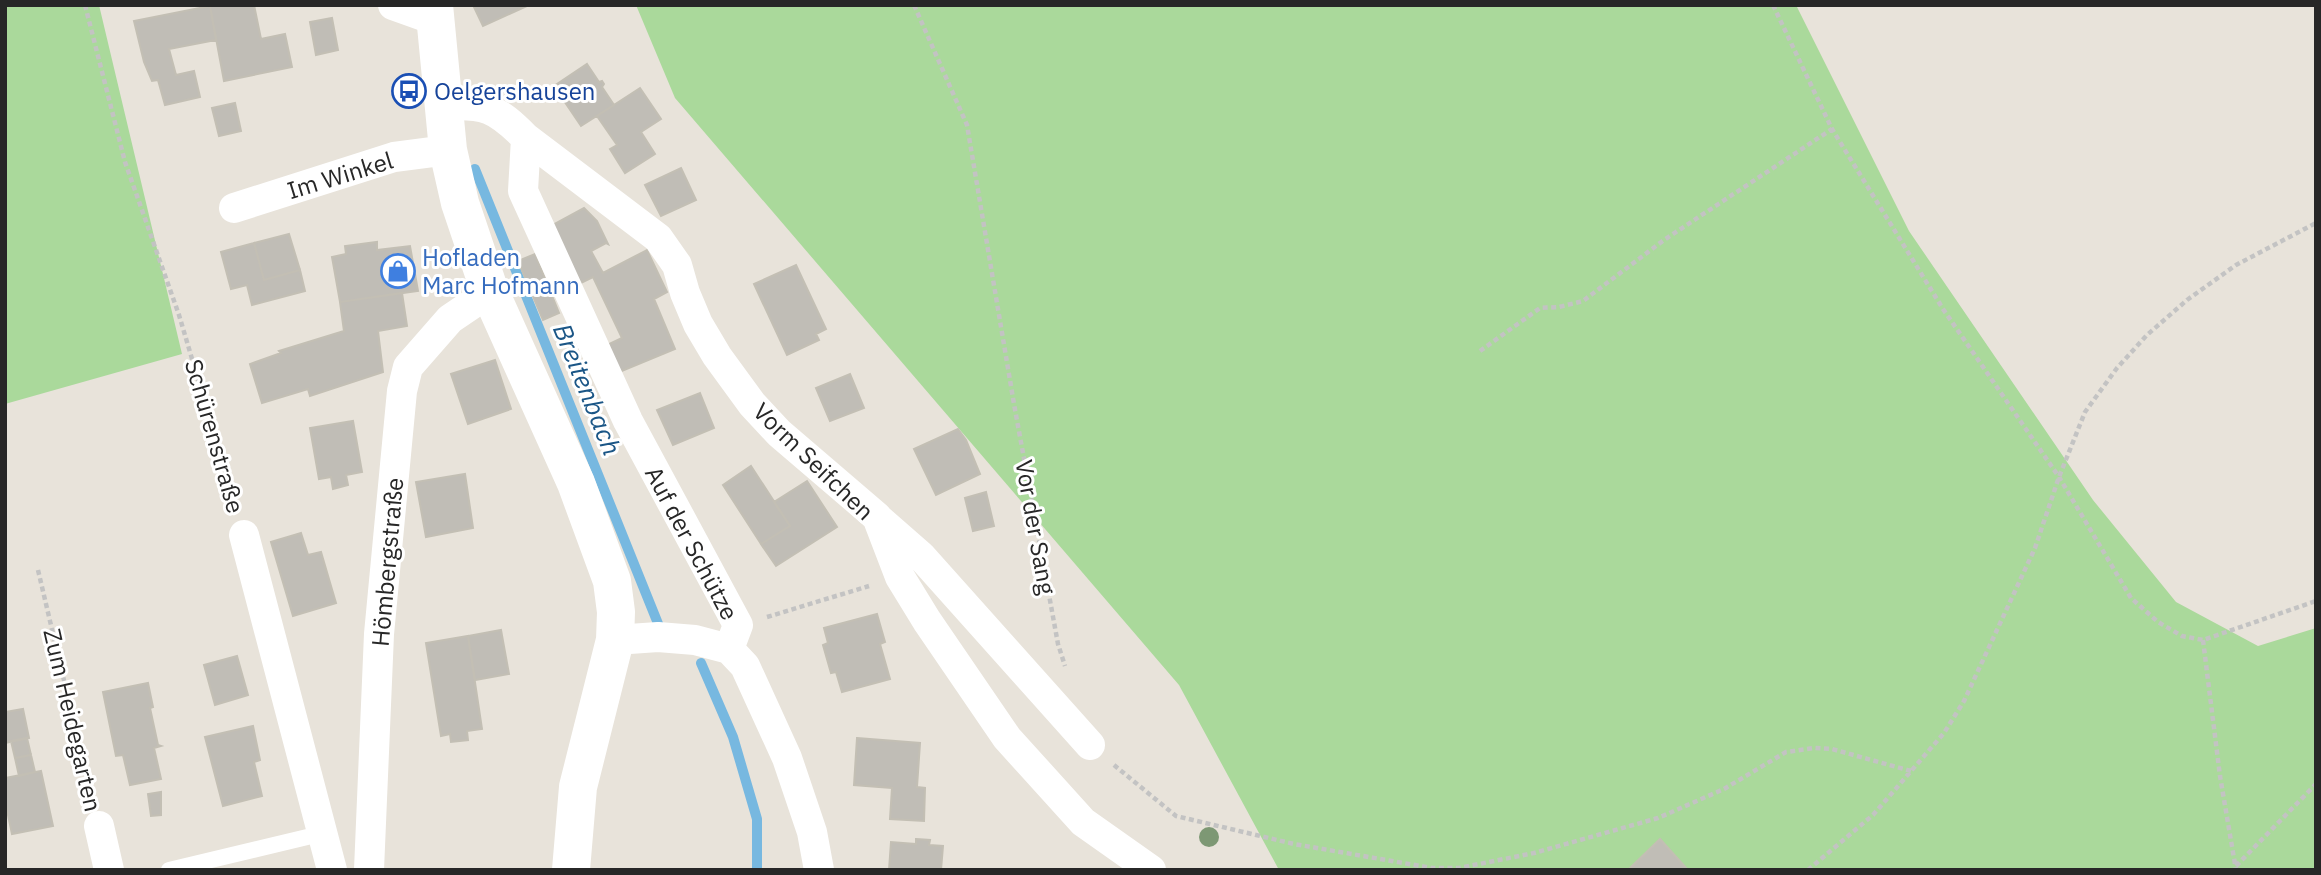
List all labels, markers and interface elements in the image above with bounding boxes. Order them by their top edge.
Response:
bus stop icon: Oelgershausen [390,72,428,110]
place label: Oelgershausen [434,75,595,107]
street label: Im Winkel [283,144,397,206]
place label: Hofladen Marc Hofmann [422,241,580,301]
shop icon: Hofladen Marc Hofmann [379,252,417,290]
water label: Breitenbach [546,318,630,460]
street label: Schürenstraße [178,355,252,517]
street label: Vorm Seifchen [747,395,881,527]
street label: Vor der Sang [1008,457,1064,597]
street label: Auf der Schütze [638,461,746,625]
street label: Hömbergstraße [364,476,410,648]
street label: Zum Heidegarten [36,625,110,815]

